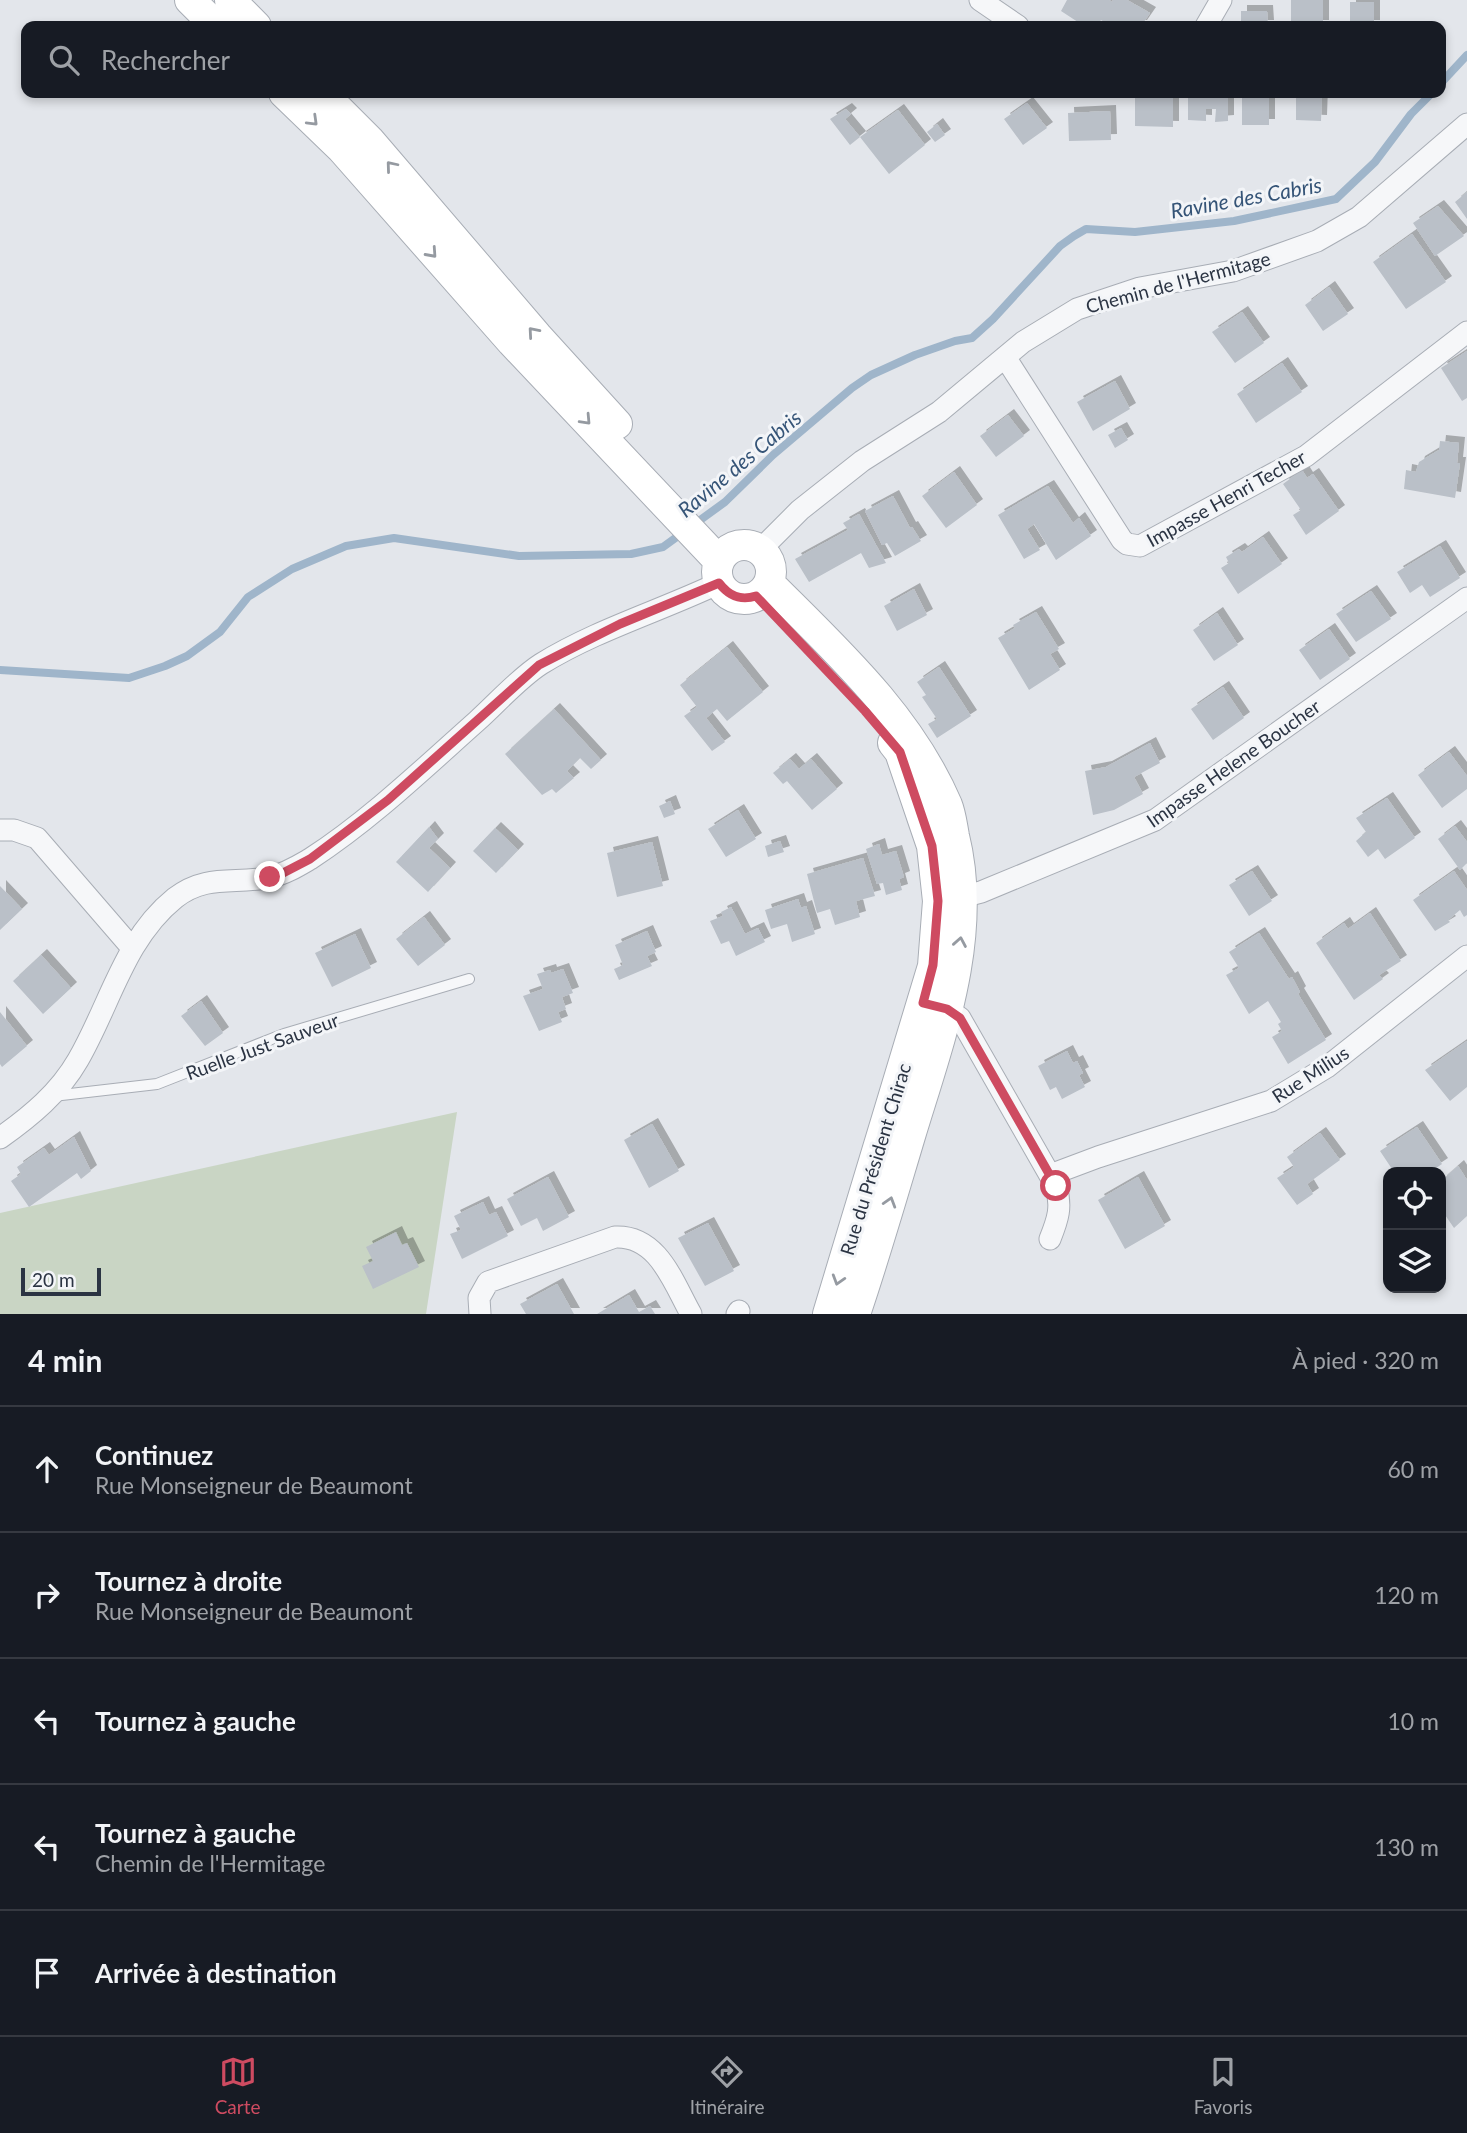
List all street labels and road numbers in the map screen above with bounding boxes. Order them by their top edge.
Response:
street label: Chemin de l'Hermitage [1083,246,1273,318]
street label: Impasse Henri Techer [1142,445,1310,551]
street label: Impasse Helene Boucher [1142,694,1324,832]
street label: Ruelle Just Sauveur [182,1008,342,1084]
street label: Rue Milius [1267,1041,1353,1107]
street label: Rue du Président Chirac [835,1060,915,1258]

